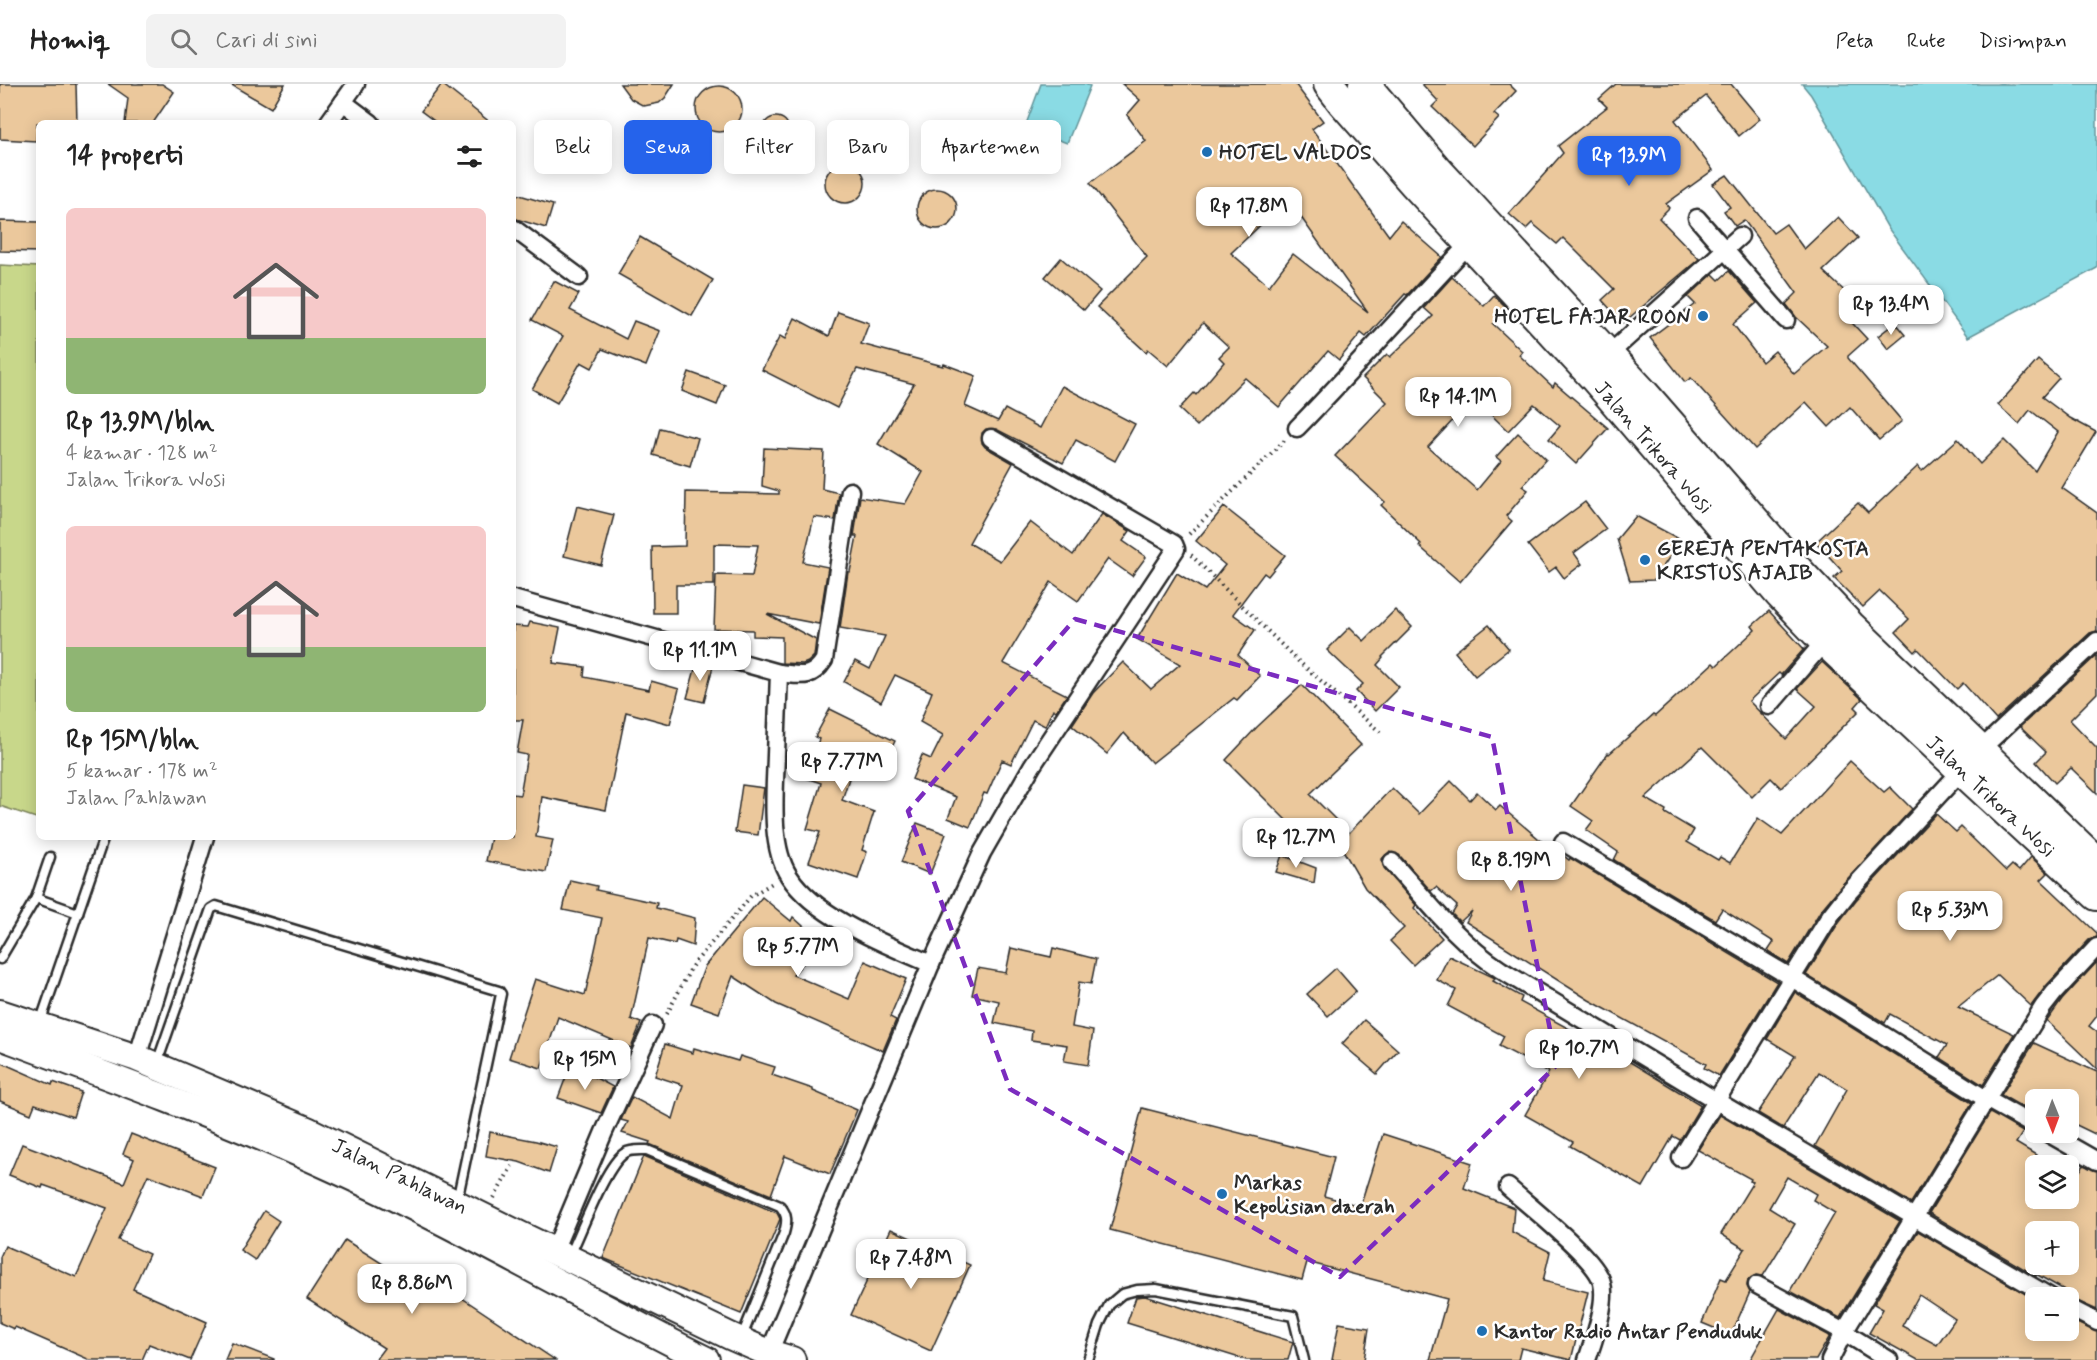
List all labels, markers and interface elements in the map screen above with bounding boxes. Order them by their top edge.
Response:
search box [146,14,566,68]
text: Homiq [30,23,110,60]
icon: search [167,25,200,58]
text: Cari di sini [215,27,318,55]
text: Peta [1836,27,1874,55]
text: Rute [1907,27,1946,55]
text: Disimpan [1979,27,2067,55]
chip: Beli [534,120,612,174]
chip: Sewa [624,120,712,174]
chip: Filter [724,120,815,174]
chip: Baru [827,120,909,174]
chip: Apartemen [921,120,1061,174]
pin: Rp 13.9M [1567,136,1691,187]
text: 14 properti [66,139,182,173]
place label: HOTEL VALDOS [1219,139,1372,167]
icon: filters [453,140,486,173]
text: Rp 13.9M [1592,142,1666,169]
marker: HOTEL VALDOS [1200,145,1214,159]
pin: Rp 17.8M [1187,187,1311,238]
text: Rp 17.8M [1210,193,1288,220]
icon: home [222,247,330,355]
pin: Rp 13.4M [1829,285,1953,336]
text: Rp 13.4M [1853,291,1929,318]
place label: HOTEL FAJAR ROON [1494,303,1691,331]
marker: HOTEL FAJAR ROON [1696,309,1710,323]
street label: Jalan Trikora Wosi [1588,375,1719,520]
pin: Rp 14.1M [1396,377,1520,428]
text: Rp 14.1M [1419,383,1497,410]
text: Rp 13.9M/bln [66,406,214,440]
text: 4 kamar · 128 m² [66,440,218,467]
text: Jalan Trikora Wosi [66,467,226,494]
place label: GEREJA PENTAKOSTA KRISTUS AJAIB [1657,535,1869,587]
marker: GEREJA PENTAKOSTA KRISTUS AJAIB [1638,553,1652,567]
icon: home [222,565,330,673]
pin: Rp 11.1M [638,631,762,682]
text: Rp 11.1M [663,637,737,664]
text: Rp 15M/bln [66,724,199,758]
street label: Jalan Trikora Wosi [1919,729,2061,864]
pin: Rp 7.77M [780,742,904,793]
text: Rp 7.77M [801,748,883,775]
text: 5 kamar · 178 m² [66,758,218,785]
text: Jalan Pahlawan [66,785,207,812]
pin: Rp 12.7M [1234,818,1358,869]
text: Rp 12.7M [1256,824,1336,851]
pin: Rp 8.19M [1449,841,1573,892]
text: Rp 8.19M [1471,847,1551,874]
pin: Rp 5.33M [1888,891,2012,942]
text: Rp 5.33M [1911,897,1989,924]
pin: Rp 5.77M [736,927,860,978]
text: Rp 5.77M [757,933,839,960]
pin: Rp 10.7M [1517,1029,1641,1080]
text: Rp 10.7M [1539,1035,1619,1062]
pin: Rp 15M [536,1040,634,1091]
text: Rp 15M [554,1046,616,1073]
north arrow [2025,1089,2079,1143]
map controls [2025,1089,2079,1341]
street label: Jalan Pahlawan [327,1132,472,1222]
button: layers [2025,1155,2079,1209]
place label: Markas Kepolisian daerah [1234,1169,1395,1221]
marker: Markas Kepolisian daerah [1215,1187,1229,1201]
button: + [2025,1221,2079,1275]
pin: Rp 7.48M [849,1239,973,1290]
text: Rp 7.48M [870,1245,952,1272]
pin: Rp 8.86M [350,1264,474,1315]
text: Rp 8.86M [371,1270,453,1297]
button: − [2025,1287,2079,1341]
place label: Kantor Radio Antar Penduduk [1494,1318,1763,1346]
marker: Kantor Radio Antar Penduduk [1475,1324,1489,1338]

